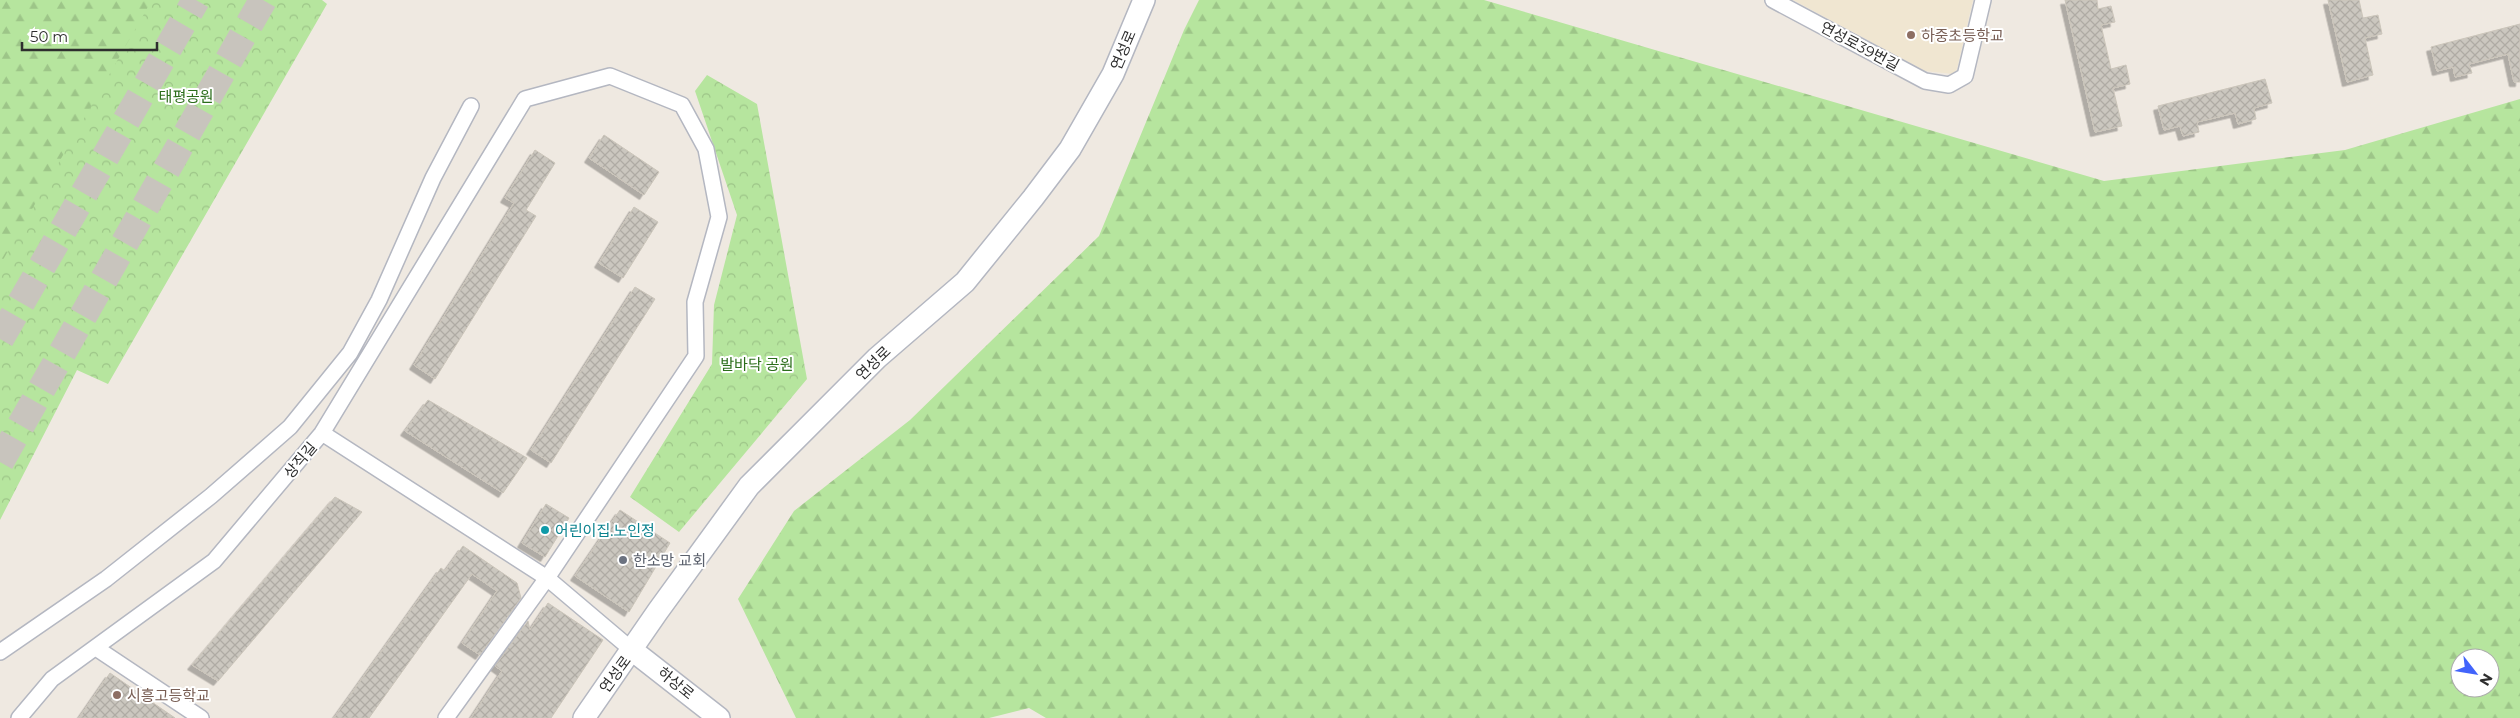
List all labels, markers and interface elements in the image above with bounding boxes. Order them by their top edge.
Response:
street label: 연성로39번길 [1817,17,1903,75]
scale bar [22,20,158,52]
place label: 하중초등학교 [1921,26,2004,45]
text: 50 m [30,27,68,46]
street label: 연성로 [1106,27,1140,73]
marker: 하중초등학교 [1905,29,1917,41]
park label: 태평공원 [158,87,214,106]
street label: 연성로 [852,342,894,384]
park label: 발바닥 공원 [721,355,793,374]
street label: 상직길 [279,438,321,482]
place label: 어린이집.노인정 [555,521,655,540]
marker: 어린이집.노인정 [539,524,551,536]
place label: 한소망 교회 [633,551,706,570]
marker: 한소망 교회 [617,554,629,566]
north arrow [2450,648,2500,698]
street label: 연성로 [595,652,635,696]
street label: 하상로 [654,663,698,703]
text: N [2476,670,2497,689]
place label: 시흥고등학교 [127,686,210,705]
marker: 시흥고등학교 [111,689,123,701]

